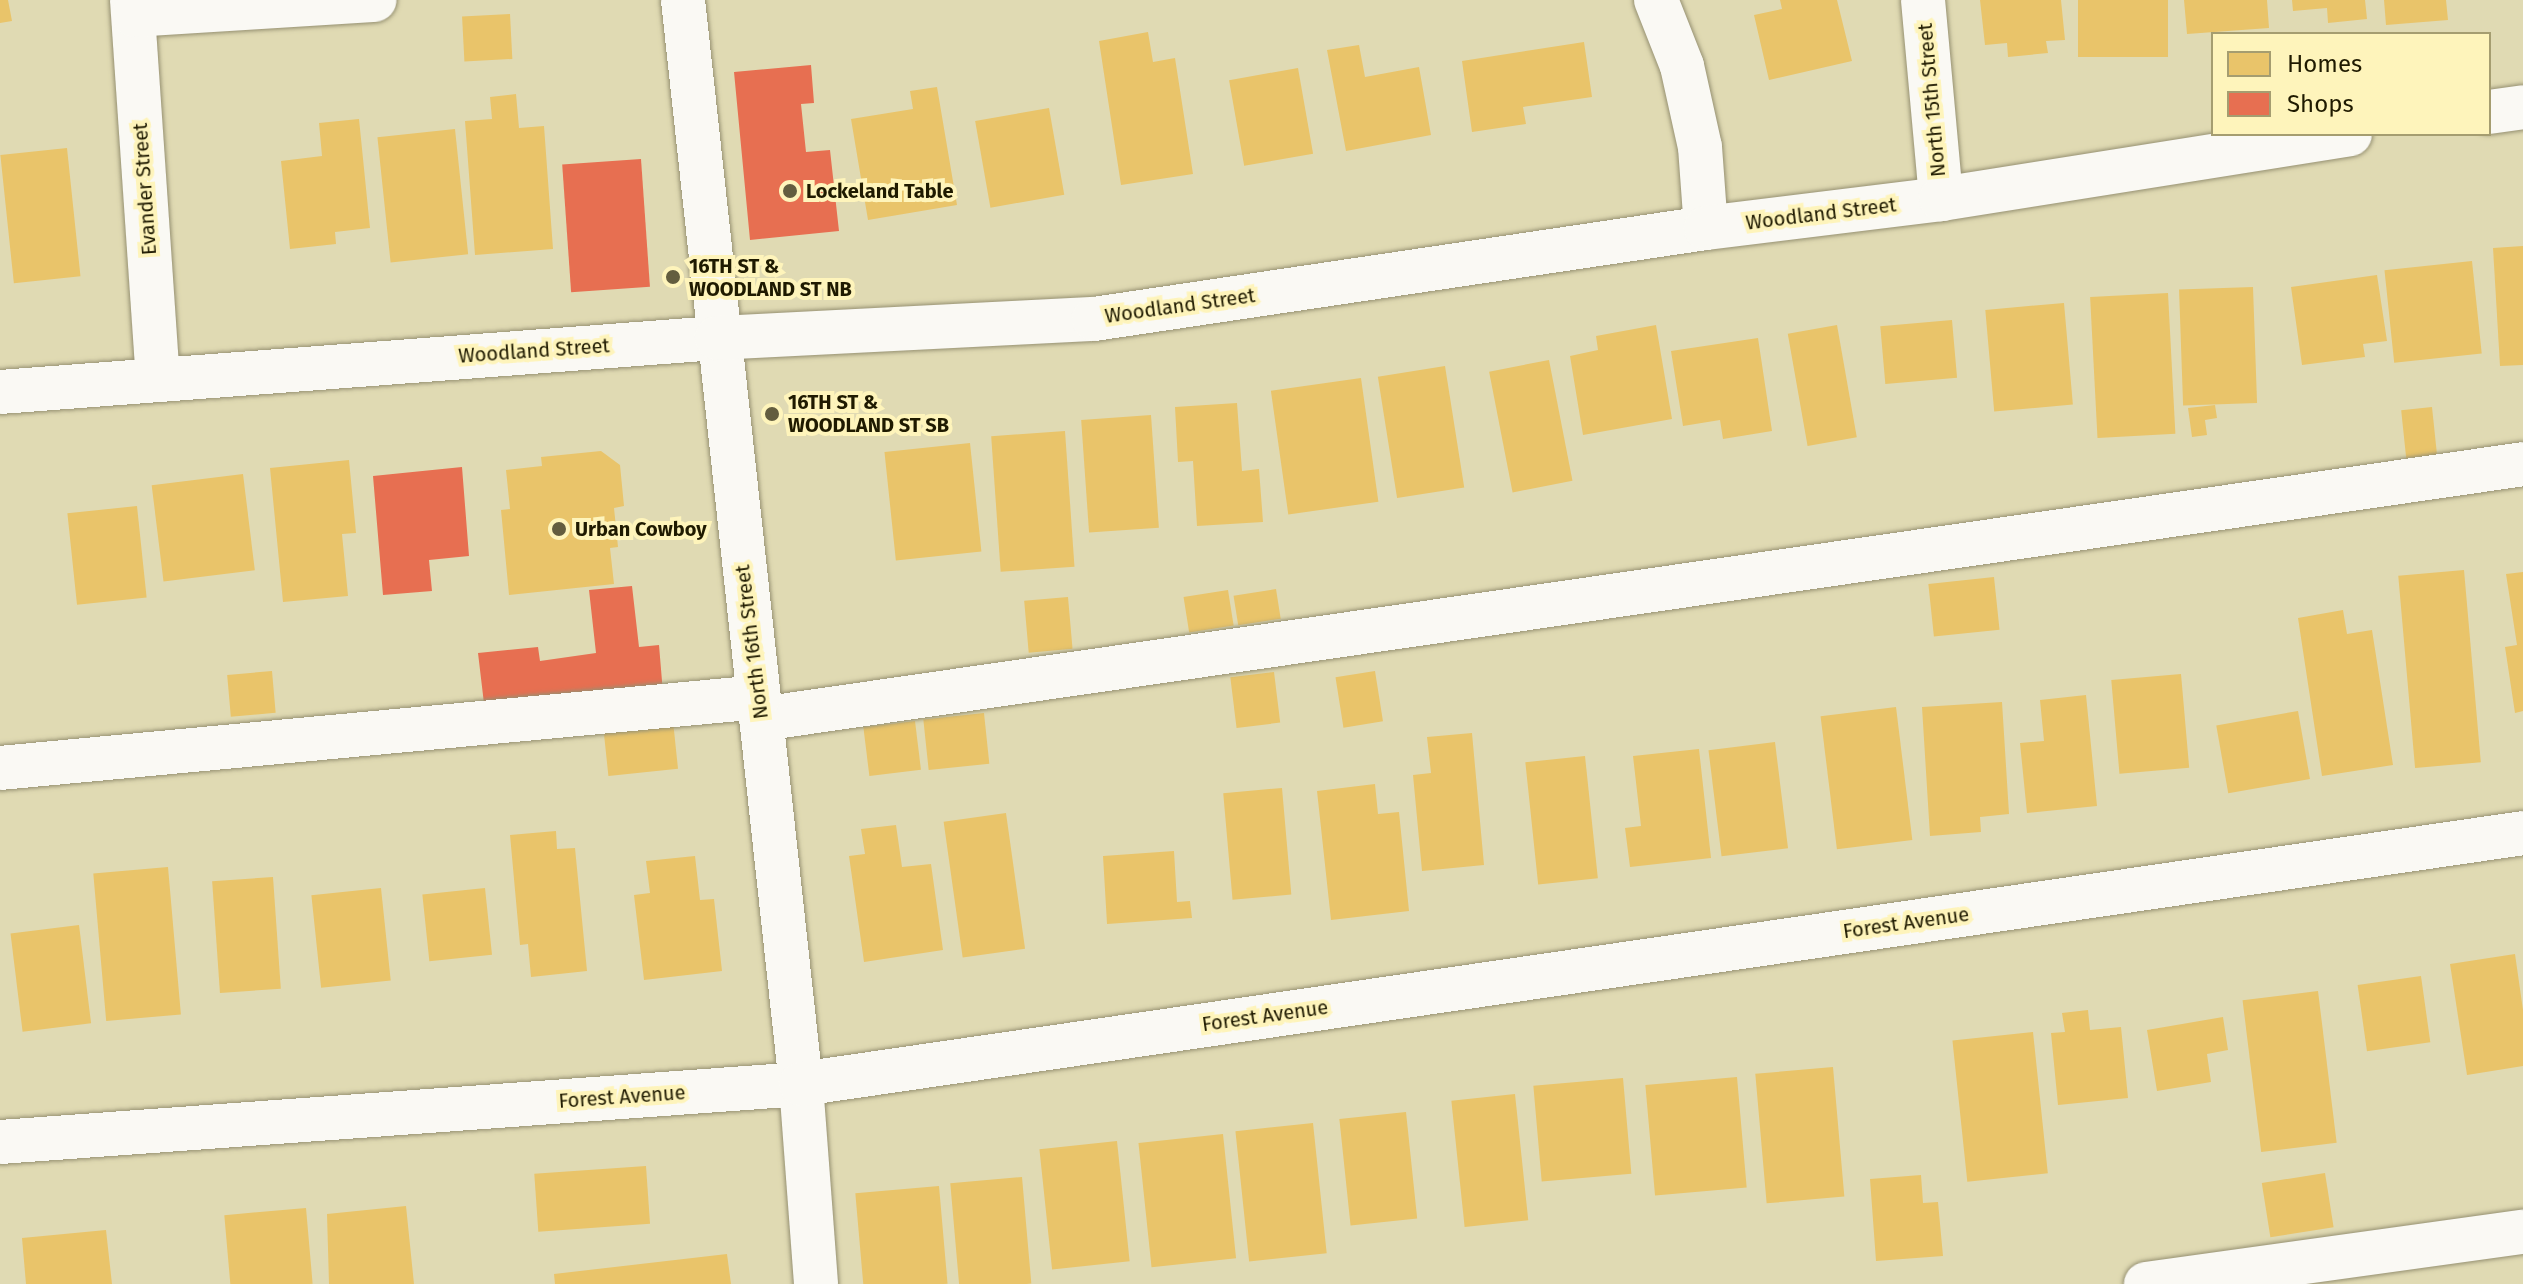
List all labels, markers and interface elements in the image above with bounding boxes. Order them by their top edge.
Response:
street label: North 15th Street [1913,22,1951,178]
legend [2211,32,2491,136]
text: Homes [2287,50,2362,78]
text: Shops [2287,90,2354,118]
street label: Evander Street [128,122,162,256]
place label: Lockeland Table [806,179,953,203]
marker: Lockeland Table [781,182,799,200]
street label: Woodland Street [1744,193,1898,235]
place label: 16TH ST & WOODLAND ST NB [689,254,852,301]
marker: 16TH ST & WOODLAND ST NB [664,268,682,286]
street label: Woodland Street [1103,284,1257,328]
street label: Woodland Street [458,334,610,368]
place label: 16TH ST & WOODLAND ST SB [788,390,949,437]
marker: 16TH ST & WOODLAND ST SB [763,405,781,423]
place label: Urban Cowboy [575,517,707,541]
marker: Urban Cowboy [550,520,568,538]
street label: North 16th Street [731,564,773,720]
street label: Forest Avenue [1841,902,1971,944]
street label: Forest Avenue [1200,995,1330,1037]
street label: Forest Avenue [558,1081,686,1113]

